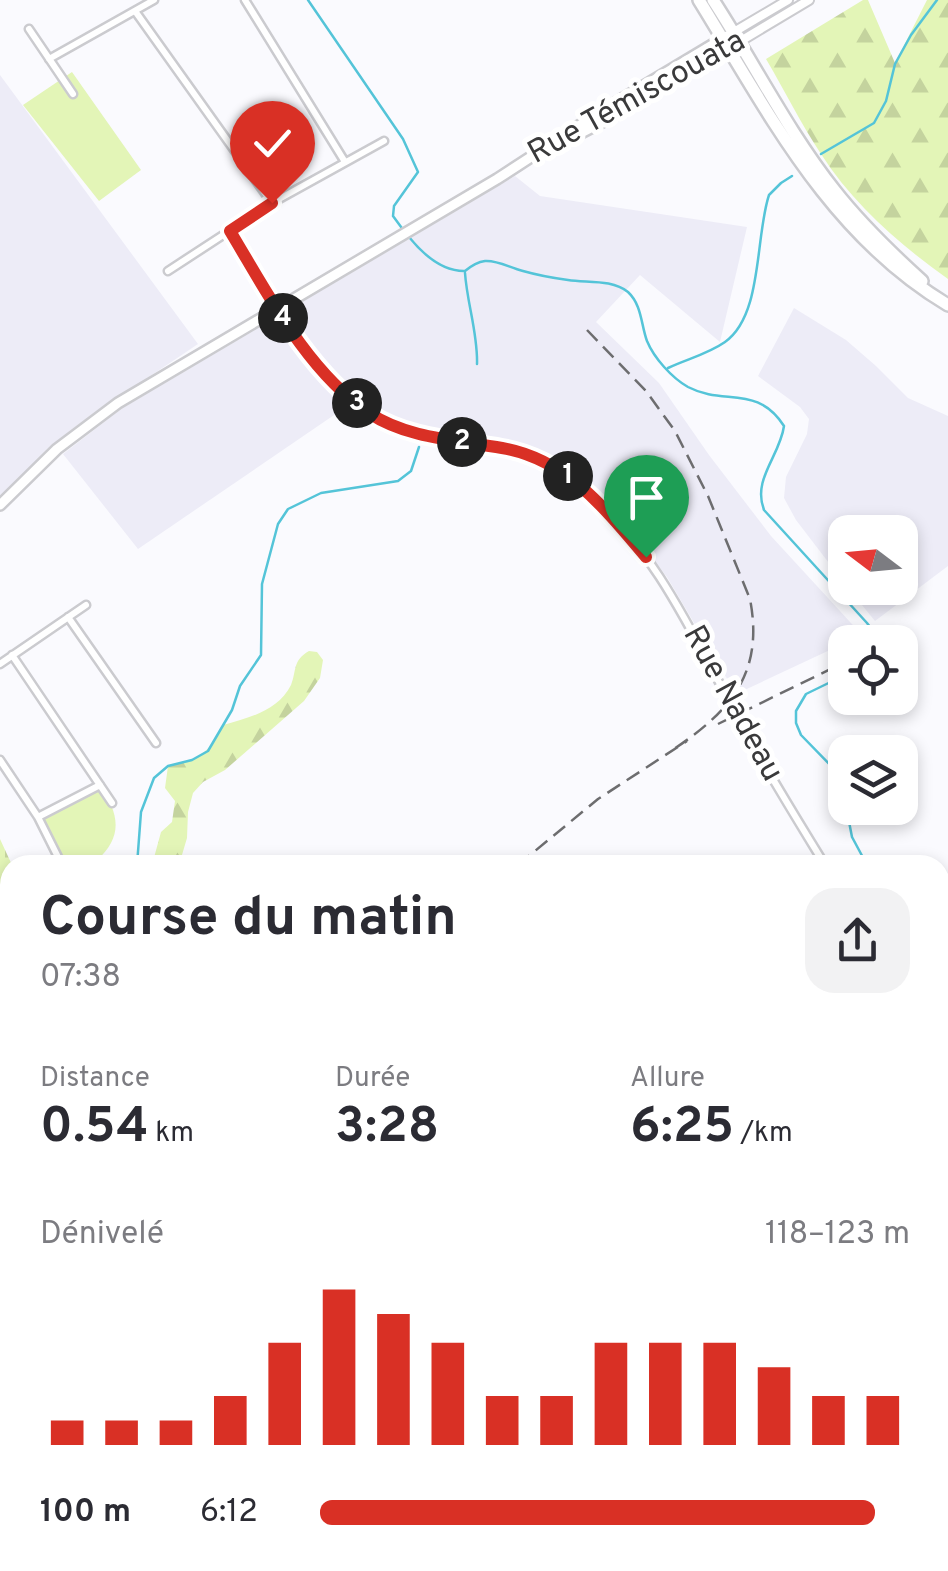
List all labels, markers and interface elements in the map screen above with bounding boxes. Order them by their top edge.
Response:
street label: Rue Témiscouata [521,22,753,174]
pin [230,101,315,204]
icon: check [245,116,300,171]
pin: 4 [258,293,308,343]
text: 4 [274,300,292,336]
pin: 3 [332,378,382,428]
text: 3 [349,385,365,421]
pin: 2 [437,417,487,467]
text: 2 [453,424,471,460]
pin: 1 [543,451,593,501]
pin [604,455,689,558]
text: 1 [562,458,574,494]
icon: arrive [619,470,674,525]
north arrow [828,515,918,605]
map controls [828,515,918,825]
street label: Rue Nadeau [673,619,791,789]
button: locate [828,625,918,715]
button: layers [828,735,918,825]
text: Course du matin [40,885,457,955]
button: share [805,888,910,993]
text: 07:38 [40,958,121,998]
text: Distance [40,1061,150,1097]
text: Durée [335,1061,410,1097]
text: Allure [630,1061,705,1097]
text: 0.54 [40,1097,149,1160]
text: 3:28 [335,1097,439,1160]
text: 6:25 [630,1097,734,1160]
text: km [149,1116,194,1152]
text: /km [734,1116,793,1152]
text: Dénivelé [40,1215,164,1255]
text: 118–123 m [765,1215,910,1255]
text: 100 m [40,1493,131,1533]
text: 6:12 [200,1493,258,1533]

